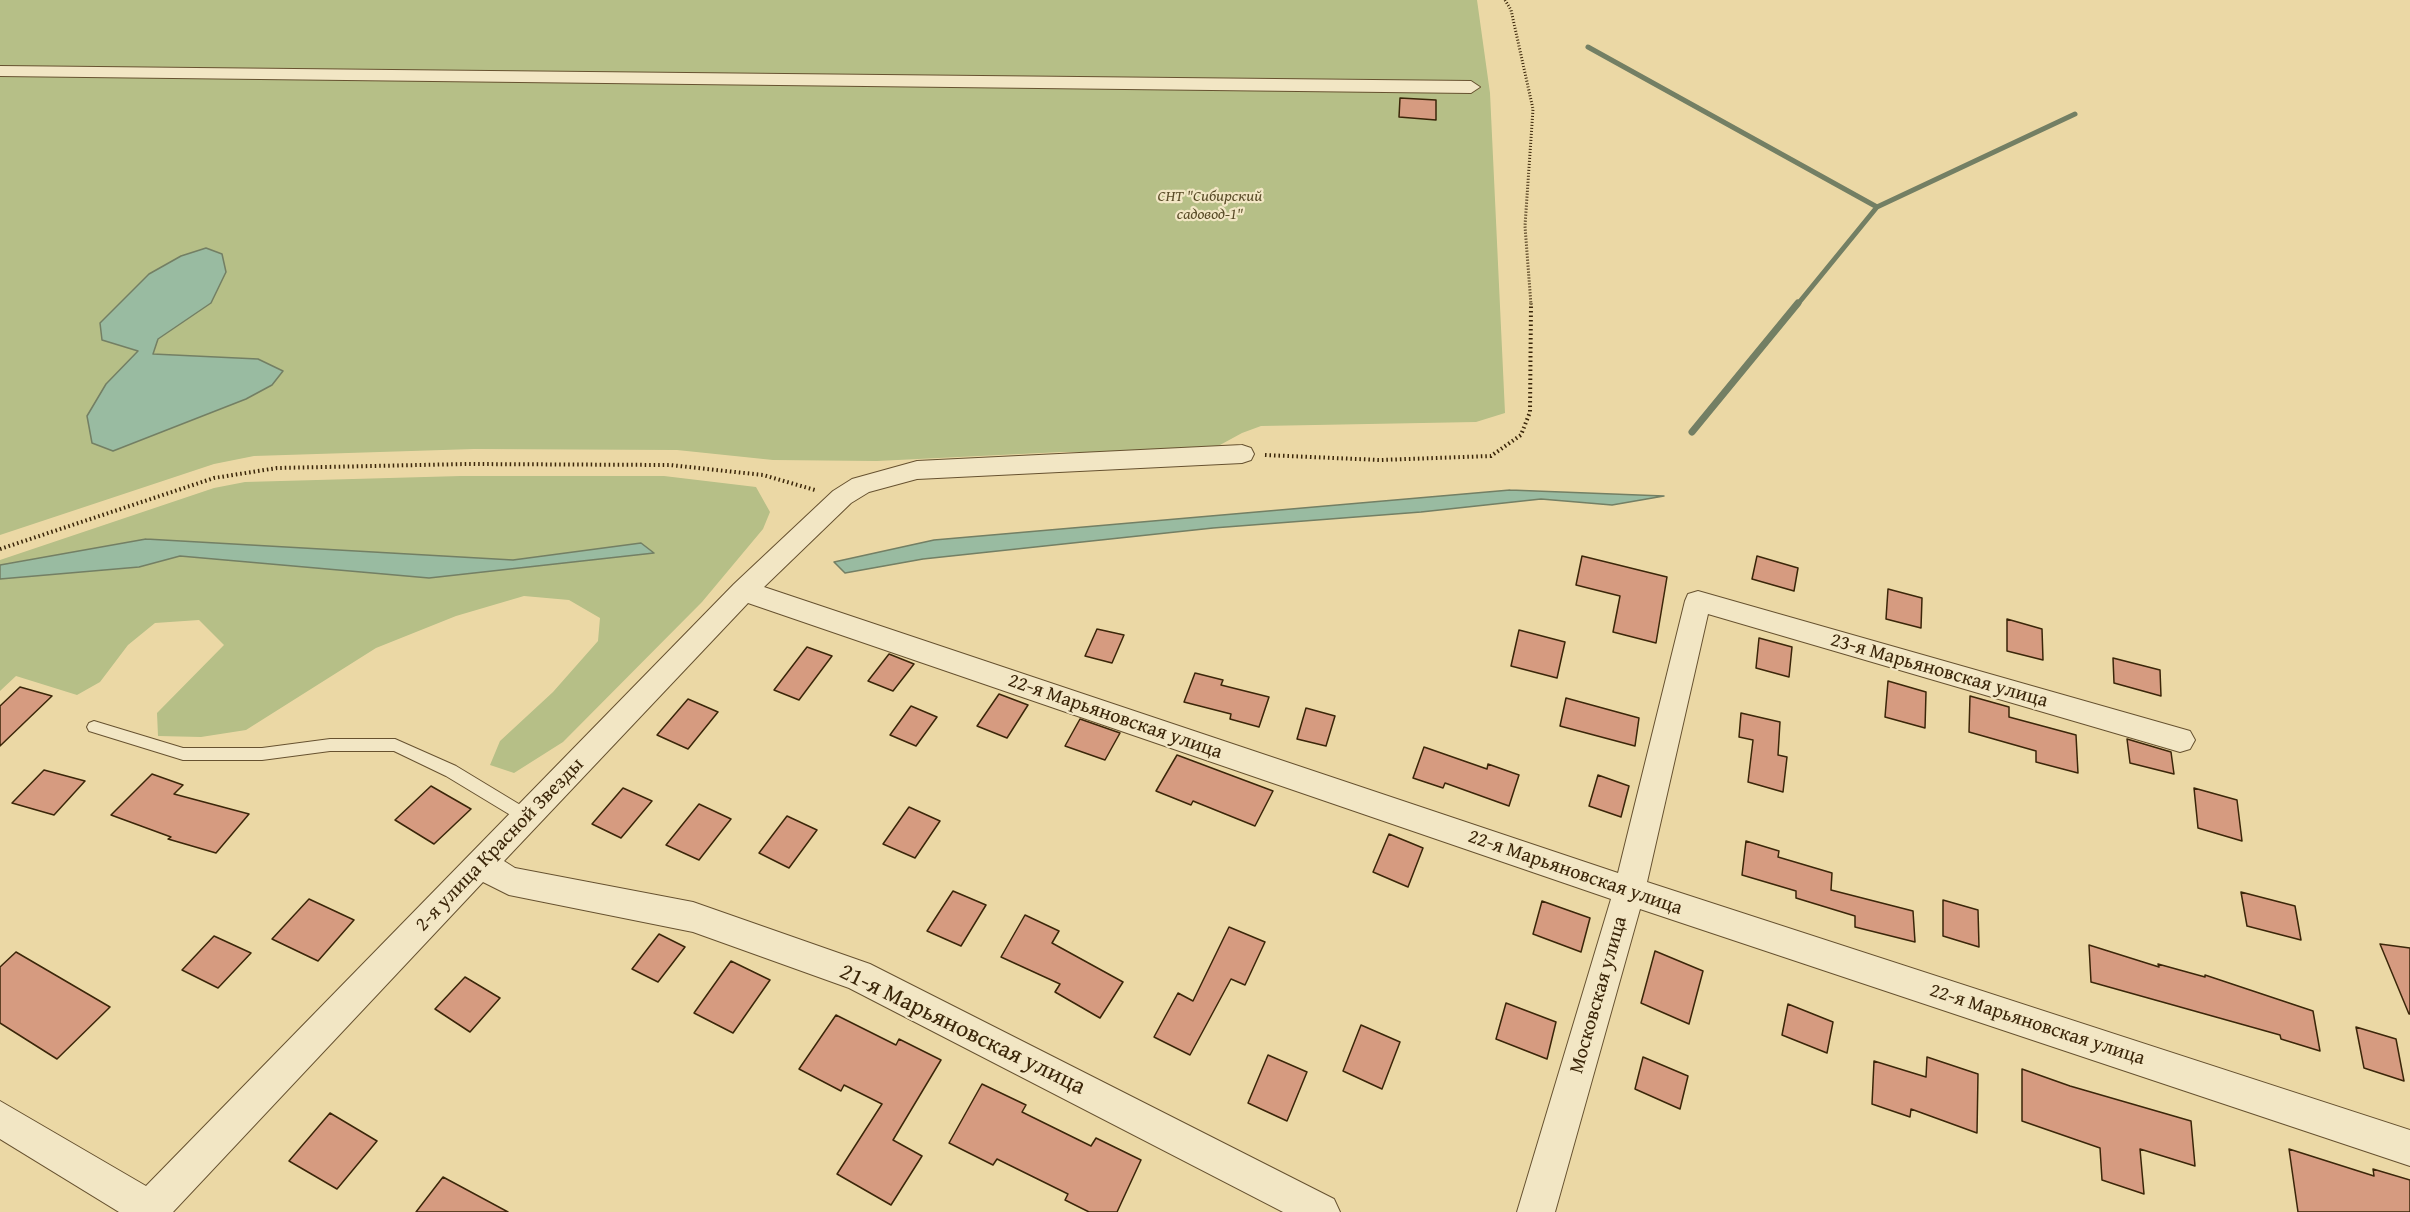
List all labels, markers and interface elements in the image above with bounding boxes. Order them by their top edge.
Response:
park label: СНТ "Сибирский садовод-1" [1158,187,1262,225]
street label: 23-я Марьяновская улица [1827,628,2051,714]
street label: 22-я Марьяновская улица [1005,669,1225,765]
street label: 2-я улица Красной Звезды [411,753,589,937]
street label: 22-я Марьяновская улица [1465,825,1685,921]
street label: Московская улица [1565,914,1633,1076]
street label: 21-я Марьяновская улица [834,958,1090,1102]
street label: 22-я Марьяновская улица [1926,979,2148,1071]

